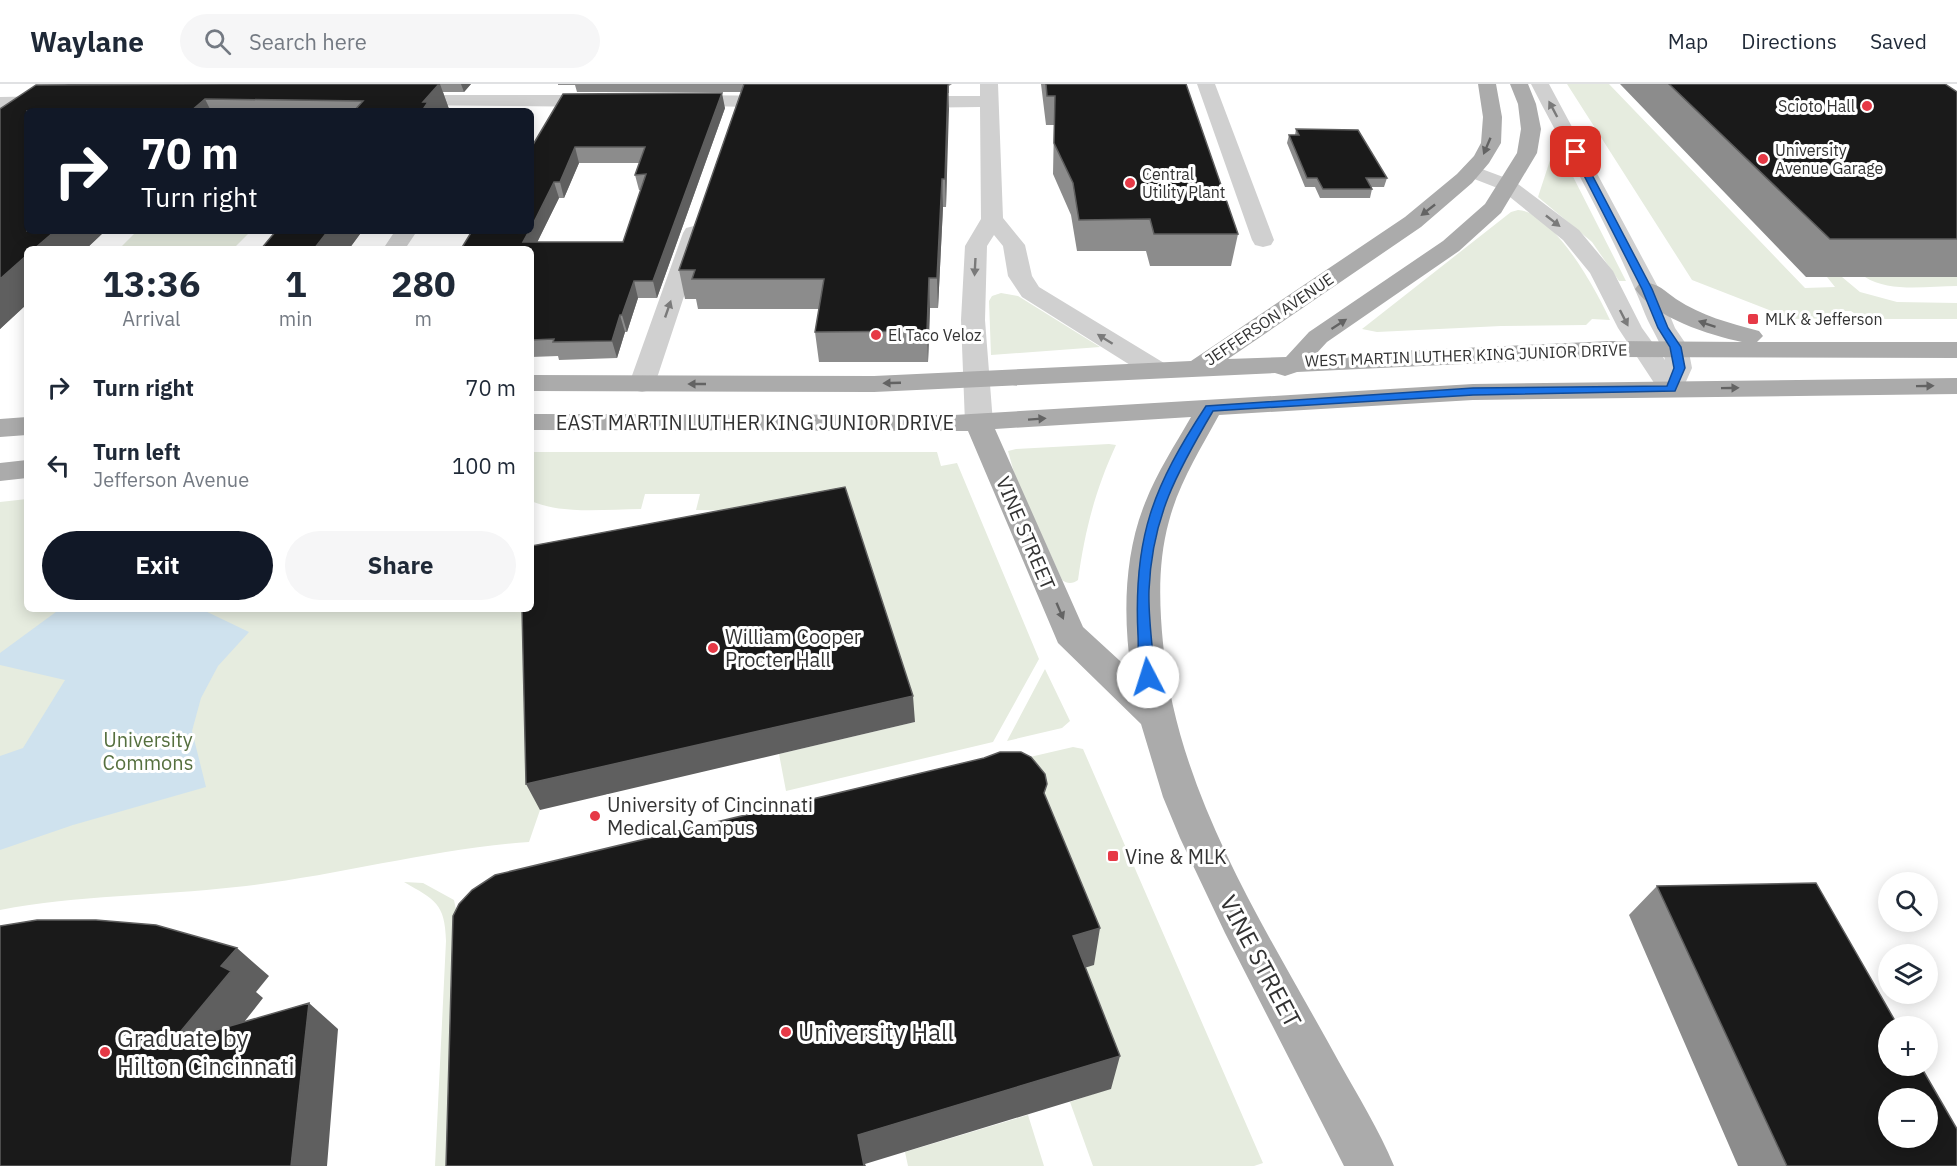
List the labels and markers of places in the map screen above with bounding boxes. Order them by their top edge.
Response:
place label: Scioto Hall [1778,96,1855,116]
marker: Scioto Hall [1860,99,1874,113]
pin [1550,126,1601,177]
place label: University Avenue Garage [1775,140,1884,178]
marker: University Avenue Garage [1756,152,1770,166]
place label: Central Utility Plant [1142,164,1226,202]
marker: Central Utility Plant [1123,176,1137,190]
place label: MLK & Jefferson [1765,309,1883,329]
marker: MLK & Jefferson [1746,312,1760,326]
place label: El Taco Veloz [888,325,981,345]
marker: El Taco Veloz [869,328,883,342]
place label: William Cooper Procter Hall [725,623,861,673]
marker: William Cooper Procter Hall [706,641,720,655]
place label: University of Cincinnati Medical Campus [607,791,813,841]
marker: University of Cincinnati Medical Campus [588,809,602,823]
place label: Vine & MLK [1125,843,1227,870]
marker: Vine & MLK [1106,849,1120,863]
place label: University Hall [798,1016,954,1048]
place label: Graduate by Hilton Cincinnati [117,1022,295,1082]
marker: University Hall [779,1025,793,1039]
marker: Graduate by Hilton Cincinnati [98,1045,112,1059]

